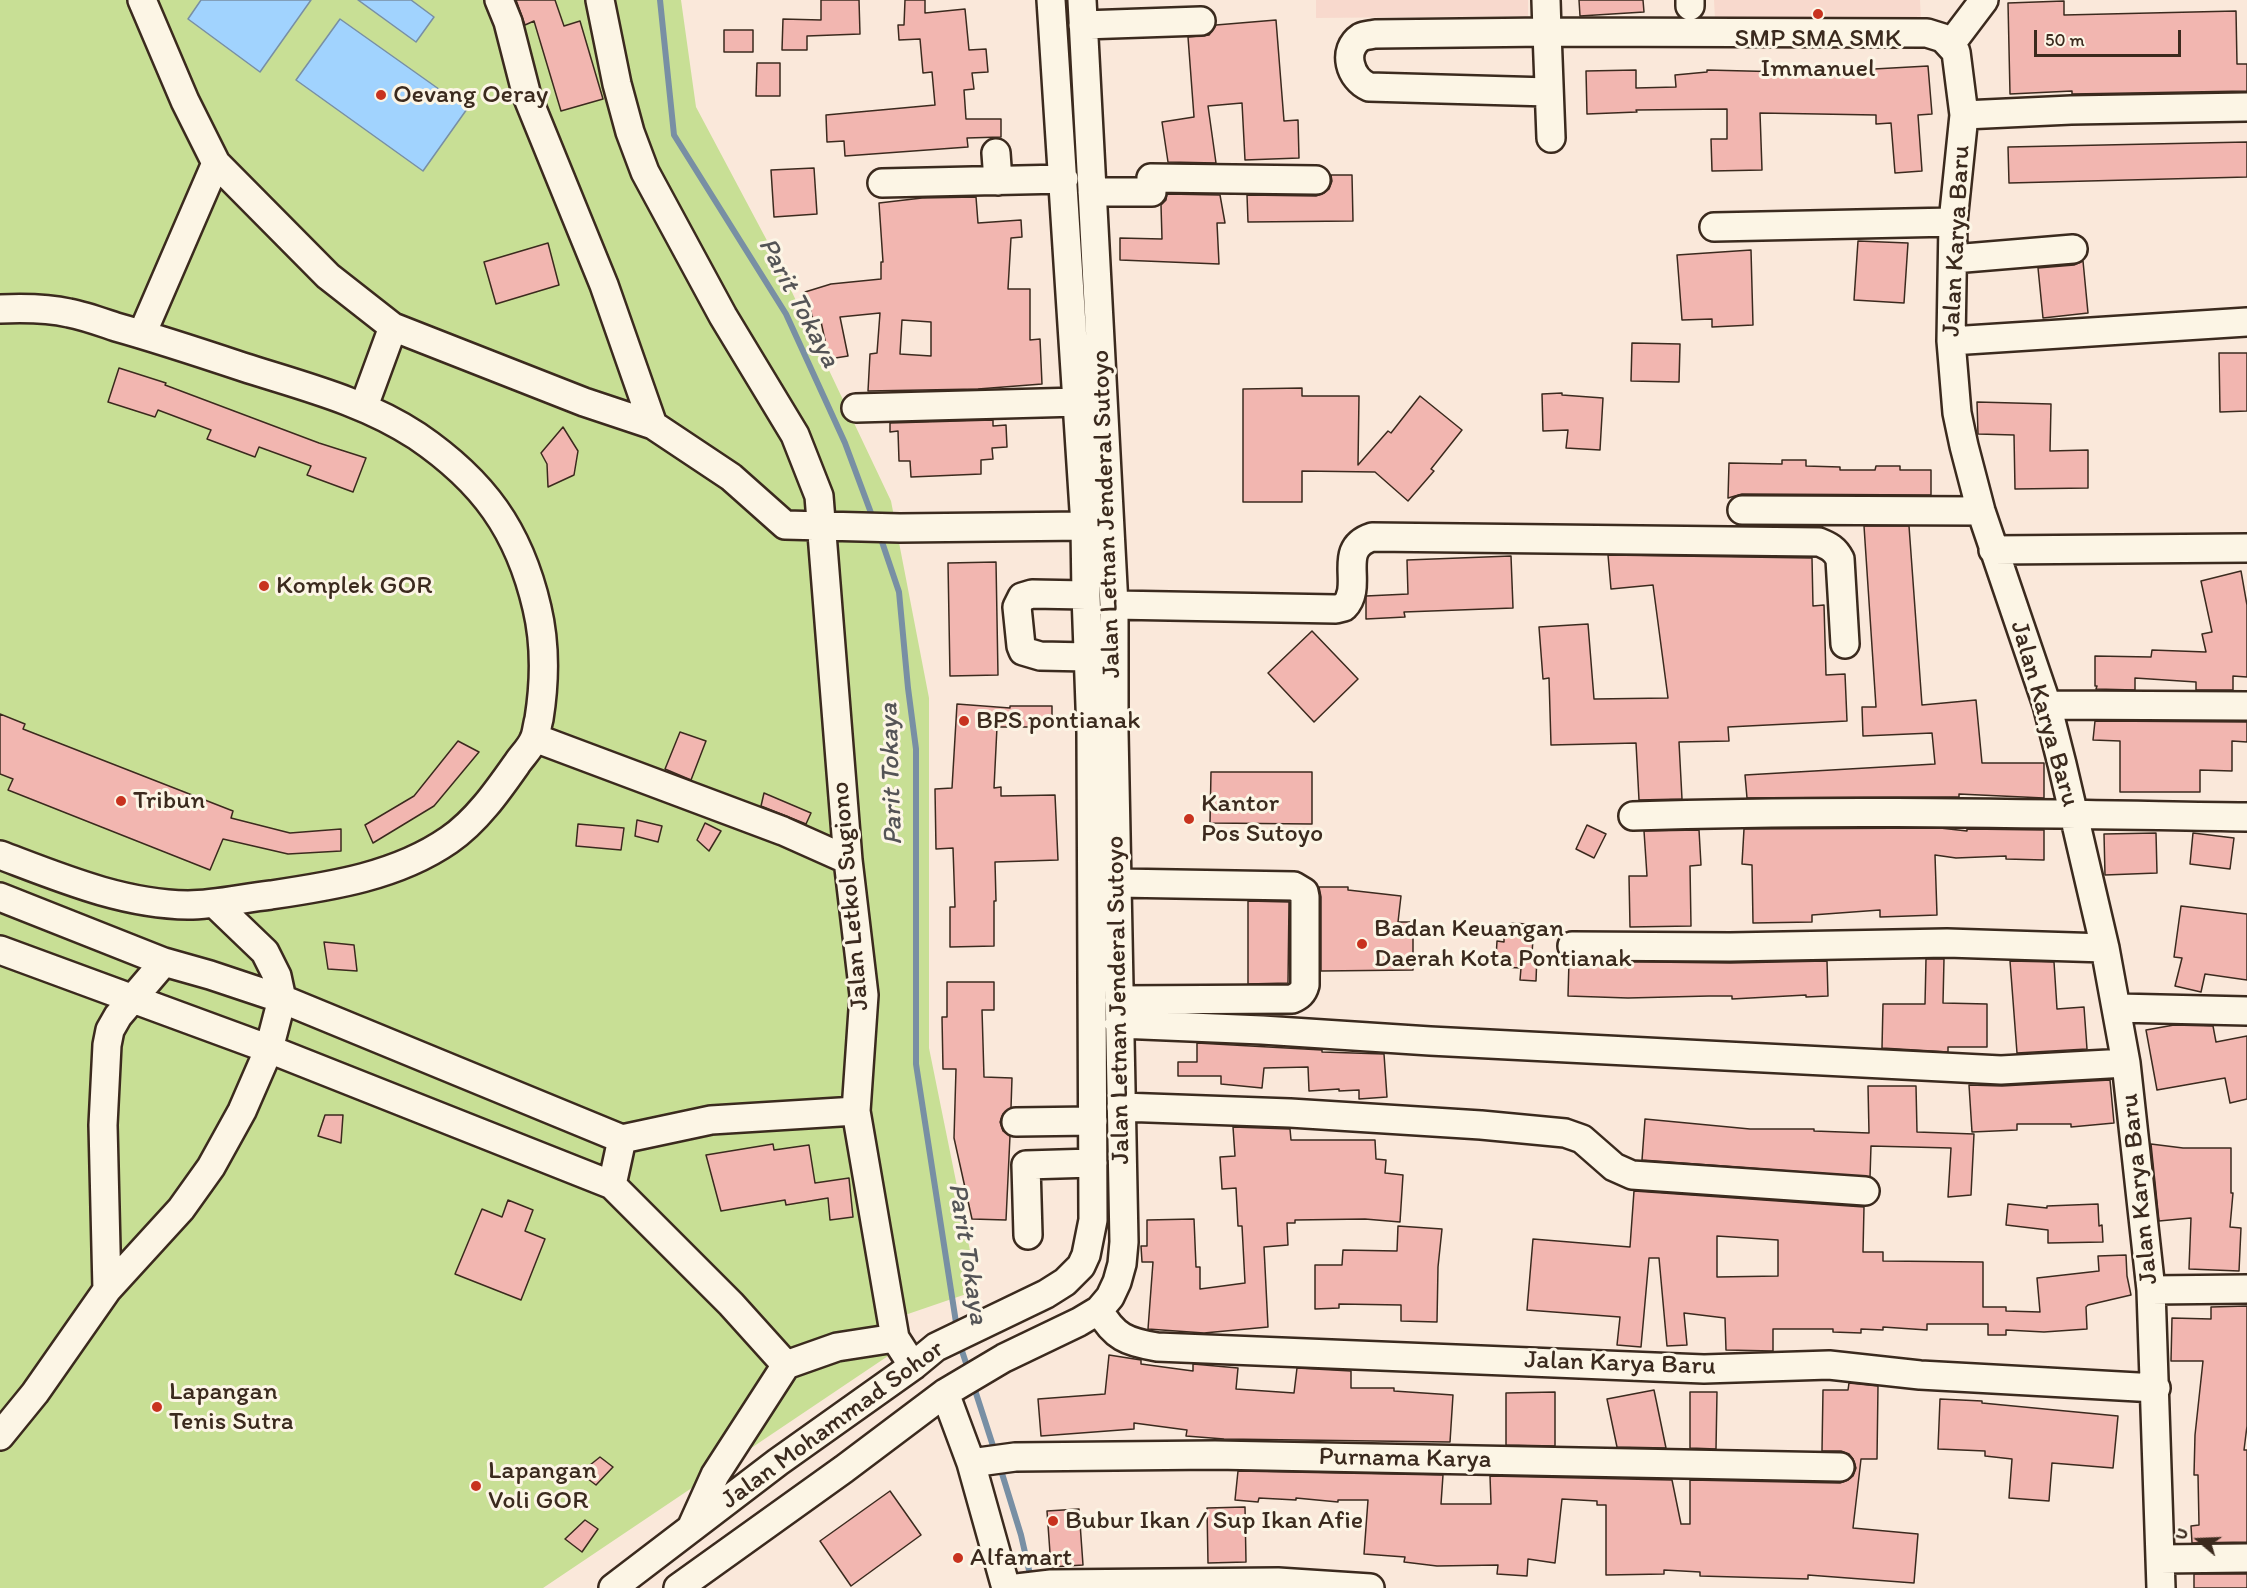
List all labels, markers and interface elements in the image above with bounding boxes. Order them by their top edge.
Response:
marker: SMP SMA SMK Immanuel [1811,7,1825,21]
scale bar [2037,18,2184,56]
place label: SMP SMA SMK Immanuel [1735,23,1901,84]
text: 50 m [2045,29,2085,51]
place label: Oevang Oeray [393,79,548,111]
marker: Oevang Oeray [374,88,388,102]
street label: Jalan Karya Baru [1936,144,1978,338]
water label: Parit Tokaya [750,232,846,374]
street label: Jalan Letnan Jenderal Sutoyo [1086,349,1128,679]
place label: Komplek GOR [276,570,432,602]
marker: Komplek GOR [257,579,271,593]
street label: Jalan Karya Baru [2003,618,2085,810]
water label: Parit Tokaya [873,702,911,846]
place label: BPS pontianak [976,705,1140,737]
marker: BPS pontianak [957,714,971,728]
street label: Jalan Letkol Sugiono [825,780,877,1012]
place label: Tribun [133,785,205,817]
place label: Kantor Pos Sutoyo [1201,788,1323,850]
marker: Tribun [114,794,128,808]
marker: Kantor Pos Sutoyo [1182,812,1196,826]
street label: Jalan Letnan Jenderal Sutoyo [1101,835,1137,1165]
place label: Badan Keuangan Daerah Kota Pontianak [1374,913,1632,975]
marker: Badan Keuangan Daerah Kota Pontianak [1355,937,1369,951]
street label: Jalan Karya Baru [2114,1092,2166,1286]
water label: Parit Tokaya [940,1181,994,1327]
street label: Jalan Mohammad Sohor [716,1334,950,1516]
street label: Jalan Karya Baru [1524,1345,1716,1383]
place label: Lapangan Tenis Sutra [169,1376,294,1438]
marker: Lapangan Tenis Sutra [150,1400,164,1414]
street label: Purnama Karya [1318,1442,1492,1476]
place label: Lapangan Voli GOR [488,1455,597,1516]
marker: Lapangan Voli GOR [469,1479,483,1493]
place label: Bubur Ikan / Sup Ikan Afie [1065,1505,1363,1537]
north arrow [2169,1510,2229,1570]
marker: Bubur Ikan / Sup Ikan Afie [1046,1514,1060,1528]
text: U [2171,1526,2192,1542]
place label: Alfamart [970,1542,1072,1574]
marker: Alfamart [951,1551,965,1565]

